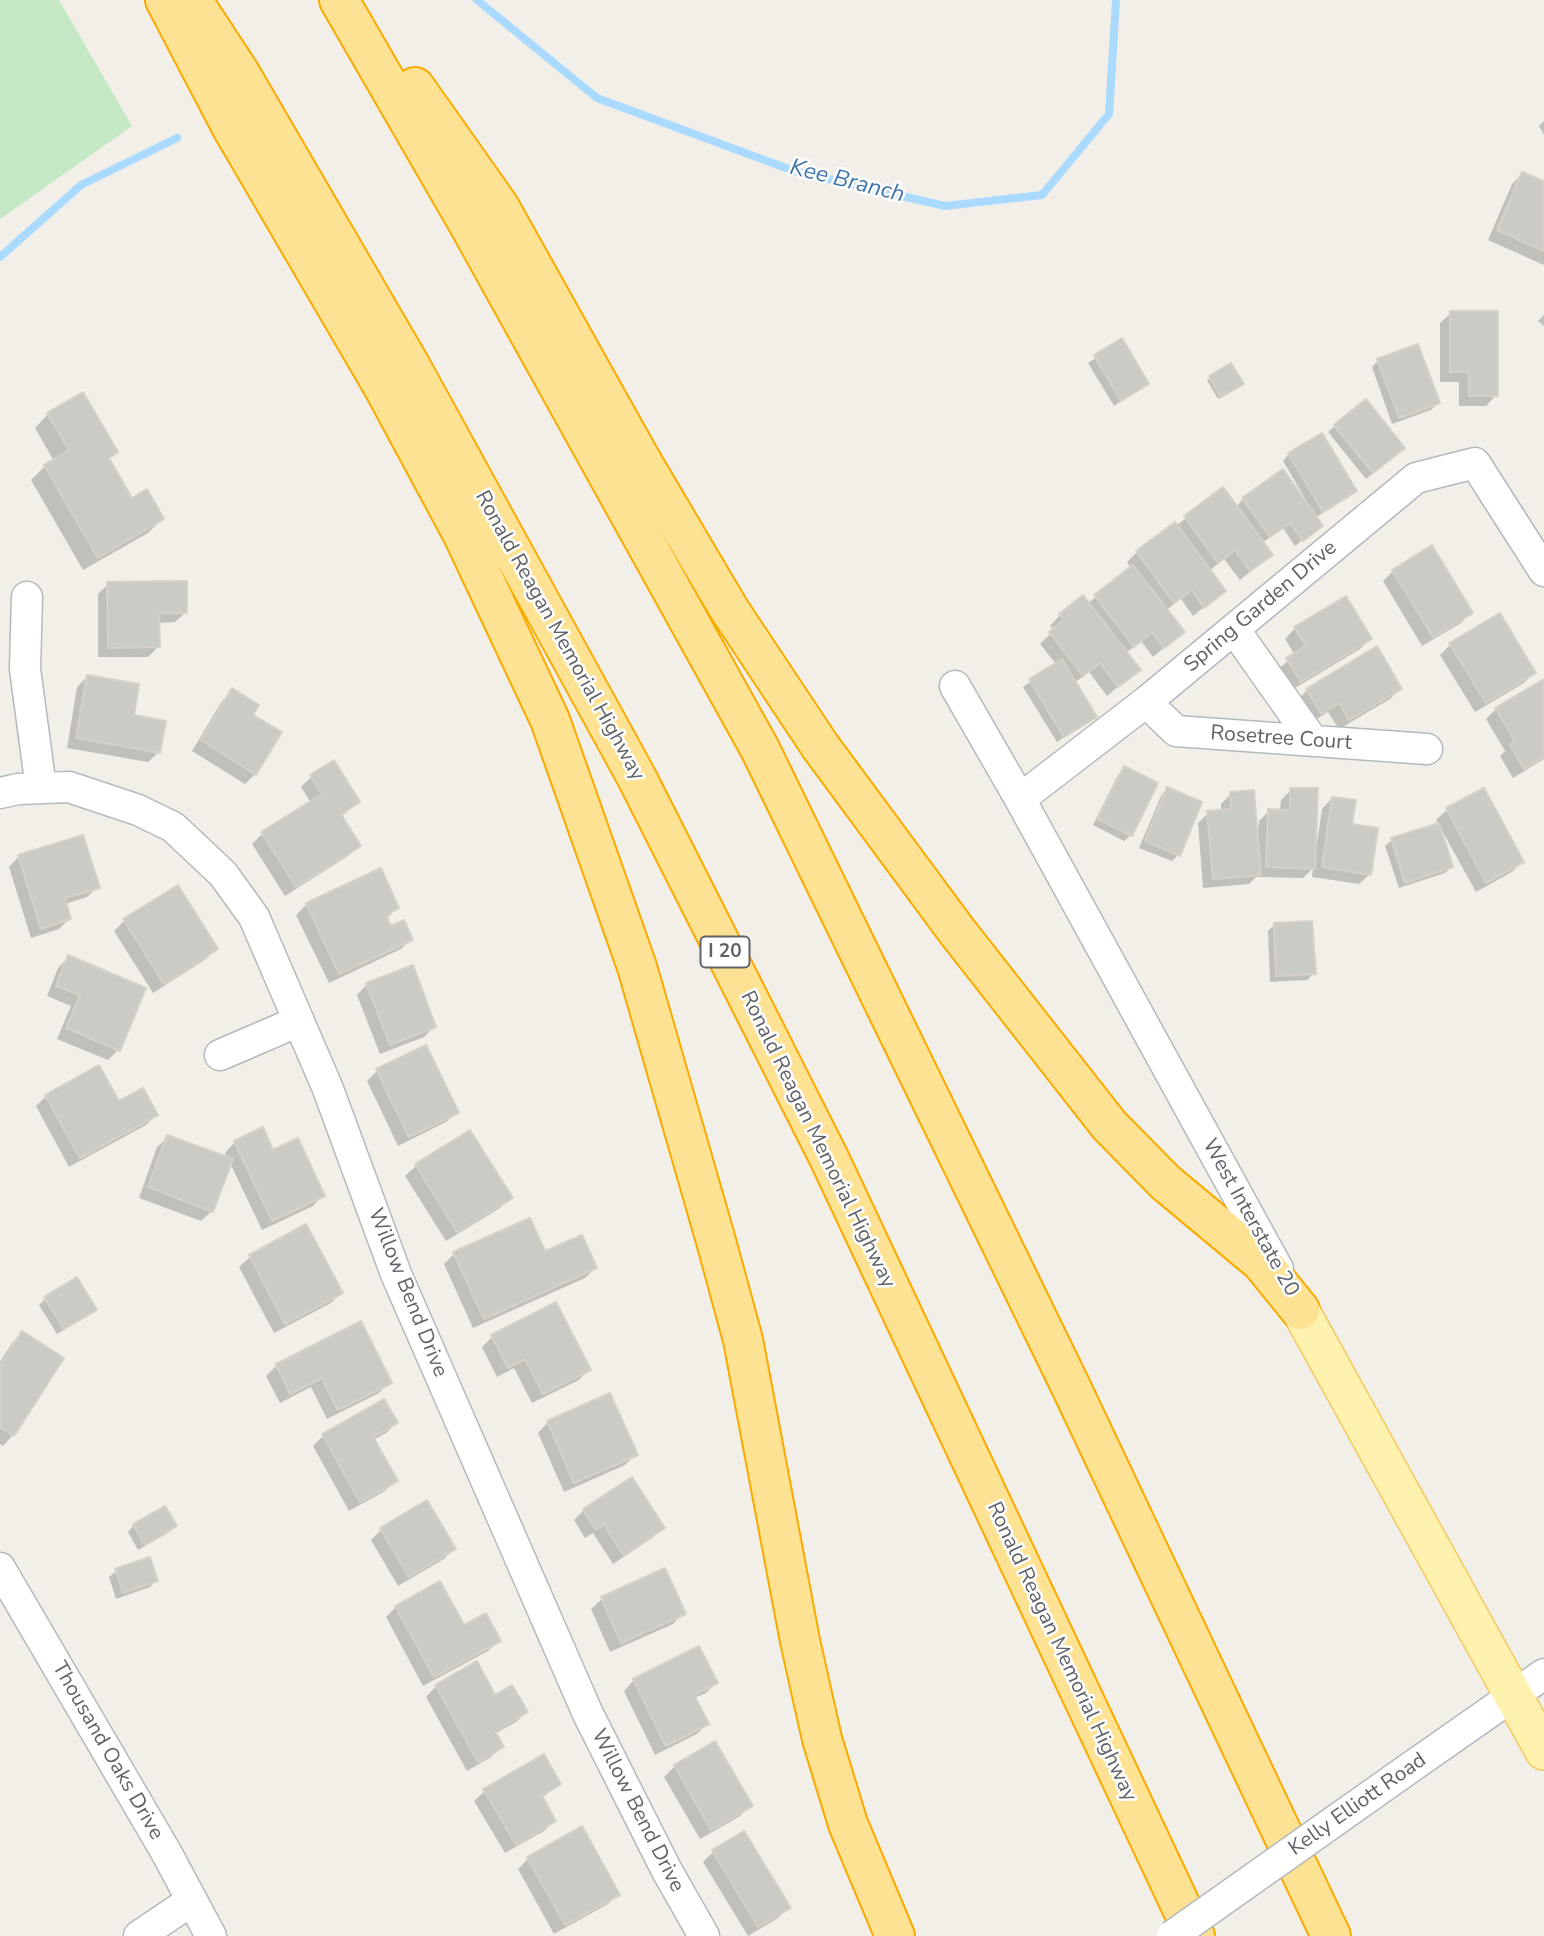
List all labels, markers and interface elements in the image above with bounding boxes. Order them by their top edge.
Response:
water label: Kee Branch [787,154,907,210]
street label: Ronald Reagan Memorial Highway [469,487,649,785]
street label: Spring Garden Drive [1180,536,1342,678]
street label: Rosetree Court [1210,721,1352,757]
road number: I 20 [700,936,750,968]
street label: Ronald Reagan Memorial Highway [734,987,900,1293]
street label: West Interstate 20 [1196,1135,1304,1301]
street label: Willow Bend Drive [362,1205,452,1381]
street label: Ronald Reagan Memorial Highway [980,1498,1142,1806]
street label: Thousand Oaks Drive [46,1657,168,1845]
street label: Willow Bend Drive [585,1725,689,1897]
street label: Kelly Elliott Road [1284,1748,1432,1862]

